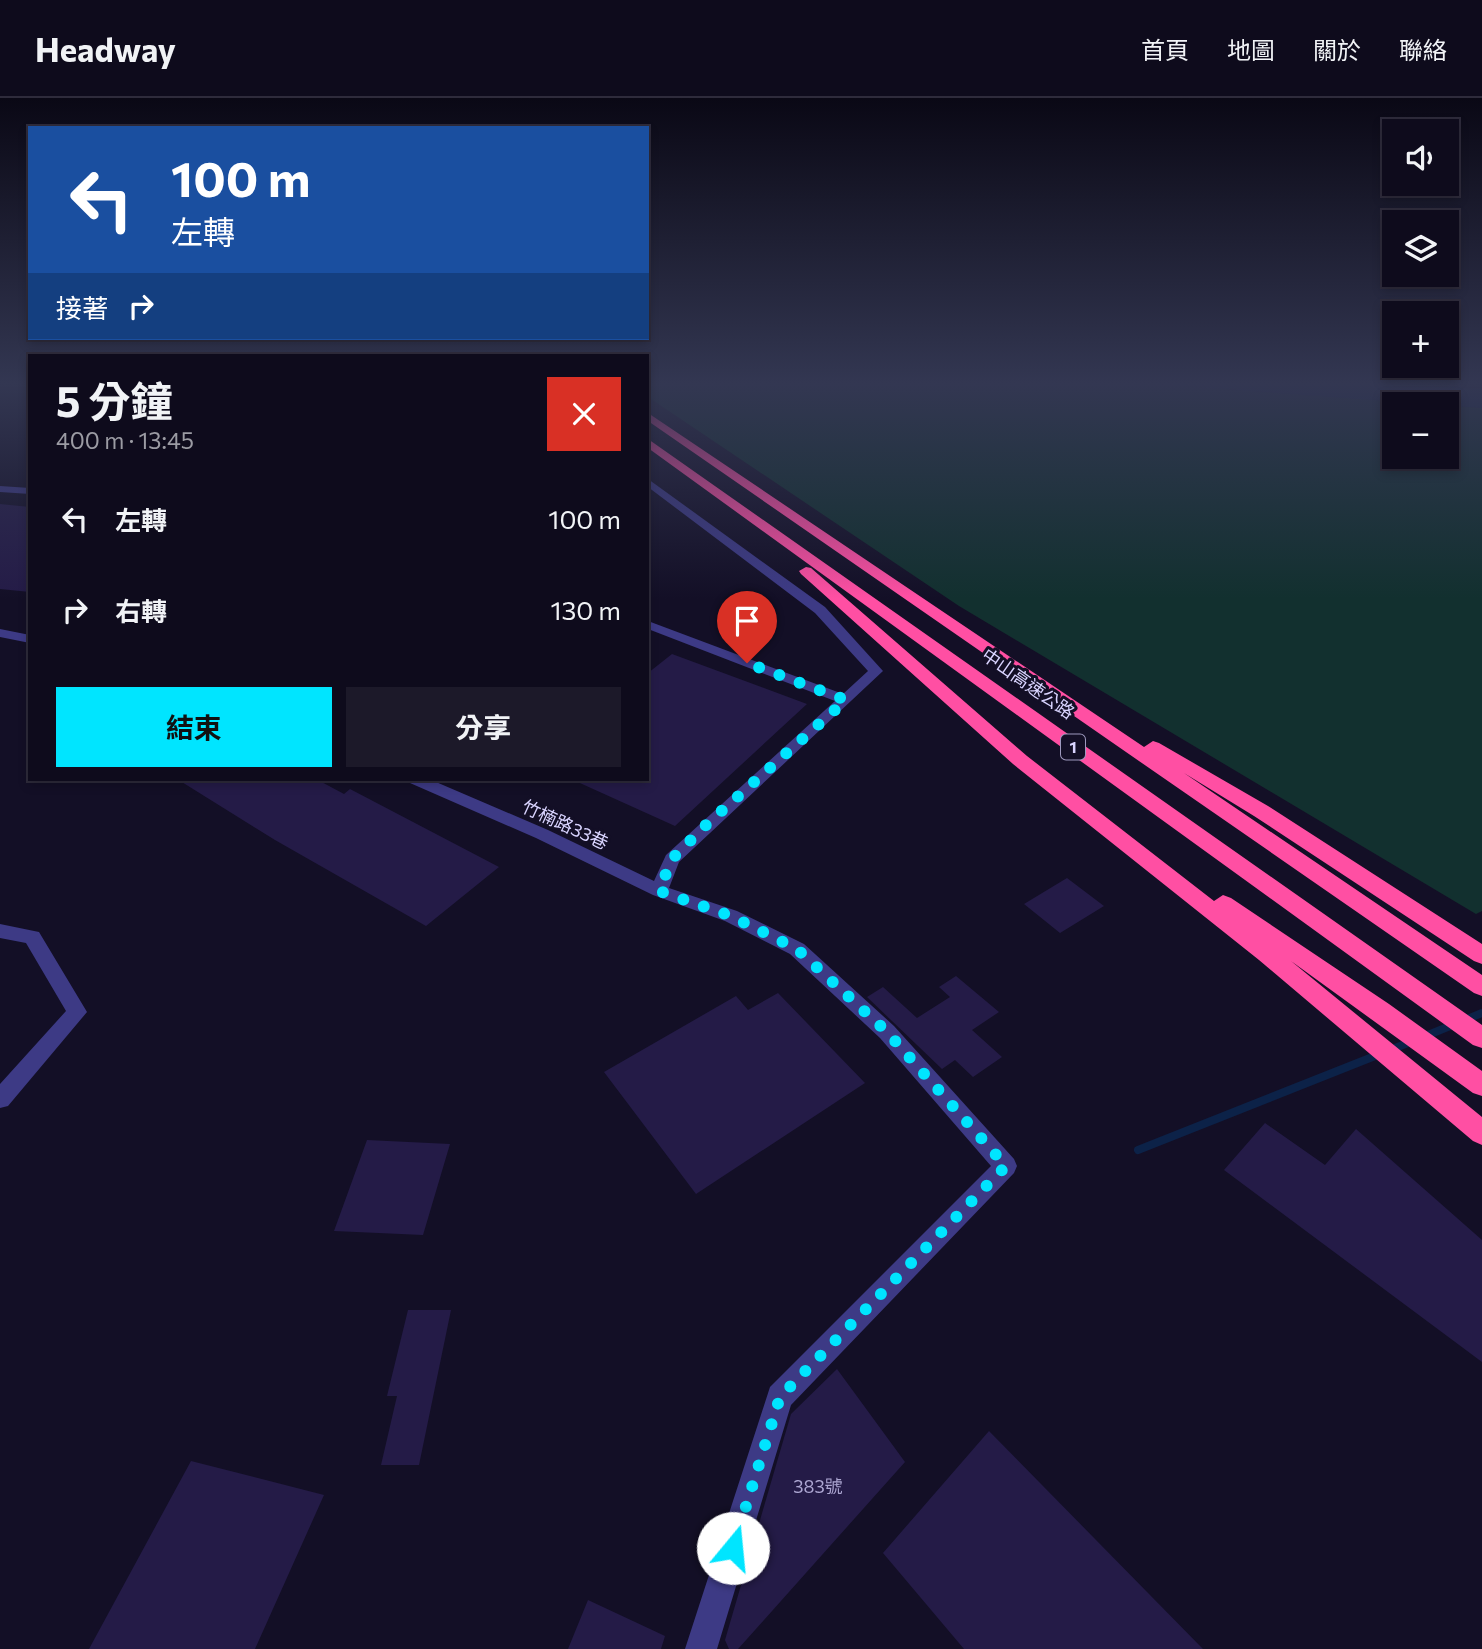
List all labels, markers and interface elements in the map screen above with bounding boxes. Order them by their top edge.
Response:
text: Headway [35,28,176,69]
text: 首頁 [1141,35,1189,64]
text: 地圖 [1227,35,1275,64]
text: 關於 [1313,35,1361,64]
text: 聯絡 [1399,35,1447,64]
map controls [1382,119,1459,469]
button: sound [1382,119,1459,196]
text: 100 m [171,147,310,207]
icon: left [56,154,147,245]
button: layers [1382,210,1459,287]
text: 左轉 [171,211,235,251]
icon: right [122,287,160,325]
text: 接著 [56,292,108,323]
button: + [1382,301,1459,378]
text: 5 分鐘 [56,374,173,426]
button: close [547,377,621,451]
button: − [1382,392,1459,469]
text: 400 m · 13:45 [56,426,194,454]
icon: left [56,500,94,538]
text: 100 m [548,503,621,534]
text: 左轉 [115,504,167,535]
icon: right [56,591,94,629]
pin [717,591,777,663]
text: 130 m [550,594,621,625]
text: 右轉 [115,595,167,626]
icon: arrive [728,602,766,640]
street label: 中山高速公路 [978,643,1079,723]
button: 結束 [56,687,332,767]
button: 分享 [346,687,621,767]
road number: 1 [1061,734,1085,760]
street label: 竹楠路33巷 [519,795,612,854]
house number: 383號 [793,1475,843,1497]
position arrow [696,1511,770,1585]

